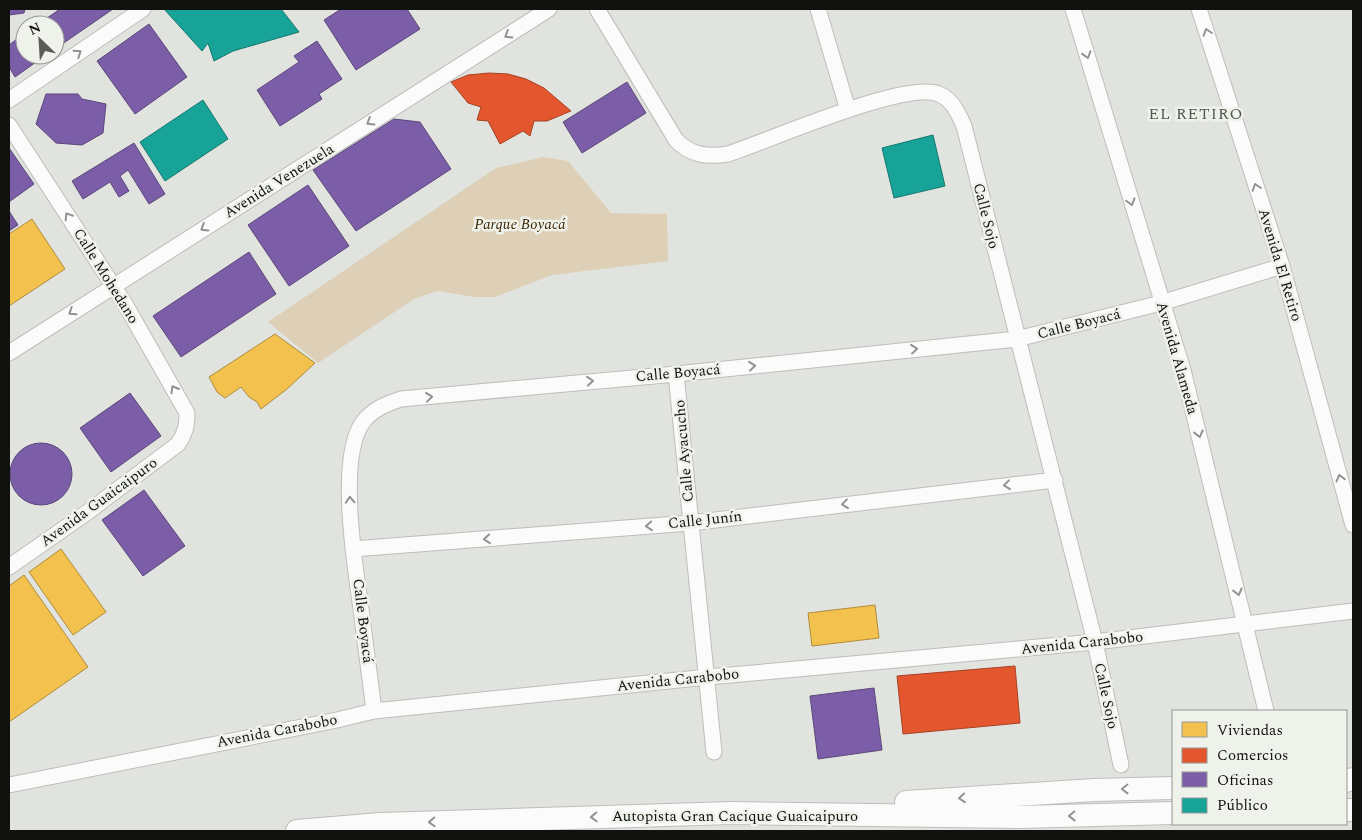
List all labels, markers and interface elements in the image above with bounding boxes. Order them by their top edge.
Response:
north arrow [15,15,65,65]
text: N [25,17,44,41]
one-way arrow [504,29,513,38]
one-way arrow [1202,29,1212,37]
one-way arrow [72,50,82,59]
one-way arrow [1081,51,1091,59]
district label: EL RETIRO [1148,102,1244,126]
one-way arrow [367,116,376,125]
street label: Avenida Venezuela [219,137,339,224]
street label: Calle Sojo [967,181,1005,251]
one-way arrow [1252,183,1262,192]
one-way arrow [1126,197,1136,205]
street label: Avenida El Retiro [1252,206,1308,324]
one-way arrow [65,212,74,222]
park label: Parque Boyacá [474,213,566,236]
one-way arrow [200,222,209,232]
street label: Calle Mohedano [67,224,145,328]
street label: Avenida Alameda [1150,299,1204,418]
street label: Calle Boyacá [1035,302,1124,345]
one-way arrow [69,306,78,315]
one-way arrow [910,344,918,355]
street label: Calle Boyacá [635,358,722,388]
one-way arrow [748,361,756,372]
one-way arrow [587,376,595,387]
one-way arrow [170,385,180,394]
one-way arrow [425,391,433,402]
street label: Calle Ayacucho [668,399,700,503]
one-way arrow [1193,430,1203,438]
street label: Avenida Guaicaipuro [36,452,162,552]
one-way arrow [1336,474,1346,482]
one-way arrow [1002,479,1010,490]
one-way arrow [345,496,356,504]
one-way arrow [841,499,850,509]
street label: Calle Junín [667,505,743,535]
one-way arrow [645,520,653,531]
one-way arrow [483,533,491,544]
street label: Calle Boyacá [346,577,380,665]
one-way arrow [1232,588,1243,597]
street label: Avenida Carabobo [1020,625,1144,661]
street label: Calle Sojo [1088,661,1124,731]
street label: Avenida Carabobo [616,662,740,698]
street label: Avenida Carabobo [215,708,339,754]
legend [1172,710,1347,825]
text: Viviendas [1217,719,1283,742]
text: Comercios [1217,744,1289,767]
text: Oficinas [1217,769,1273,792]
one-way arrow [1120,784,1128,794]
one-way arrow [958,793,966,804]
text: Público [1217,794,1268,817]
street label: Autopista Gran Cacique Guaicaipuro [612,805,858,828]
one-way arrow [1068,810,1076,821]
one-way arrow [590,812,598,822]
one-way arrow [428,817,436,827]

